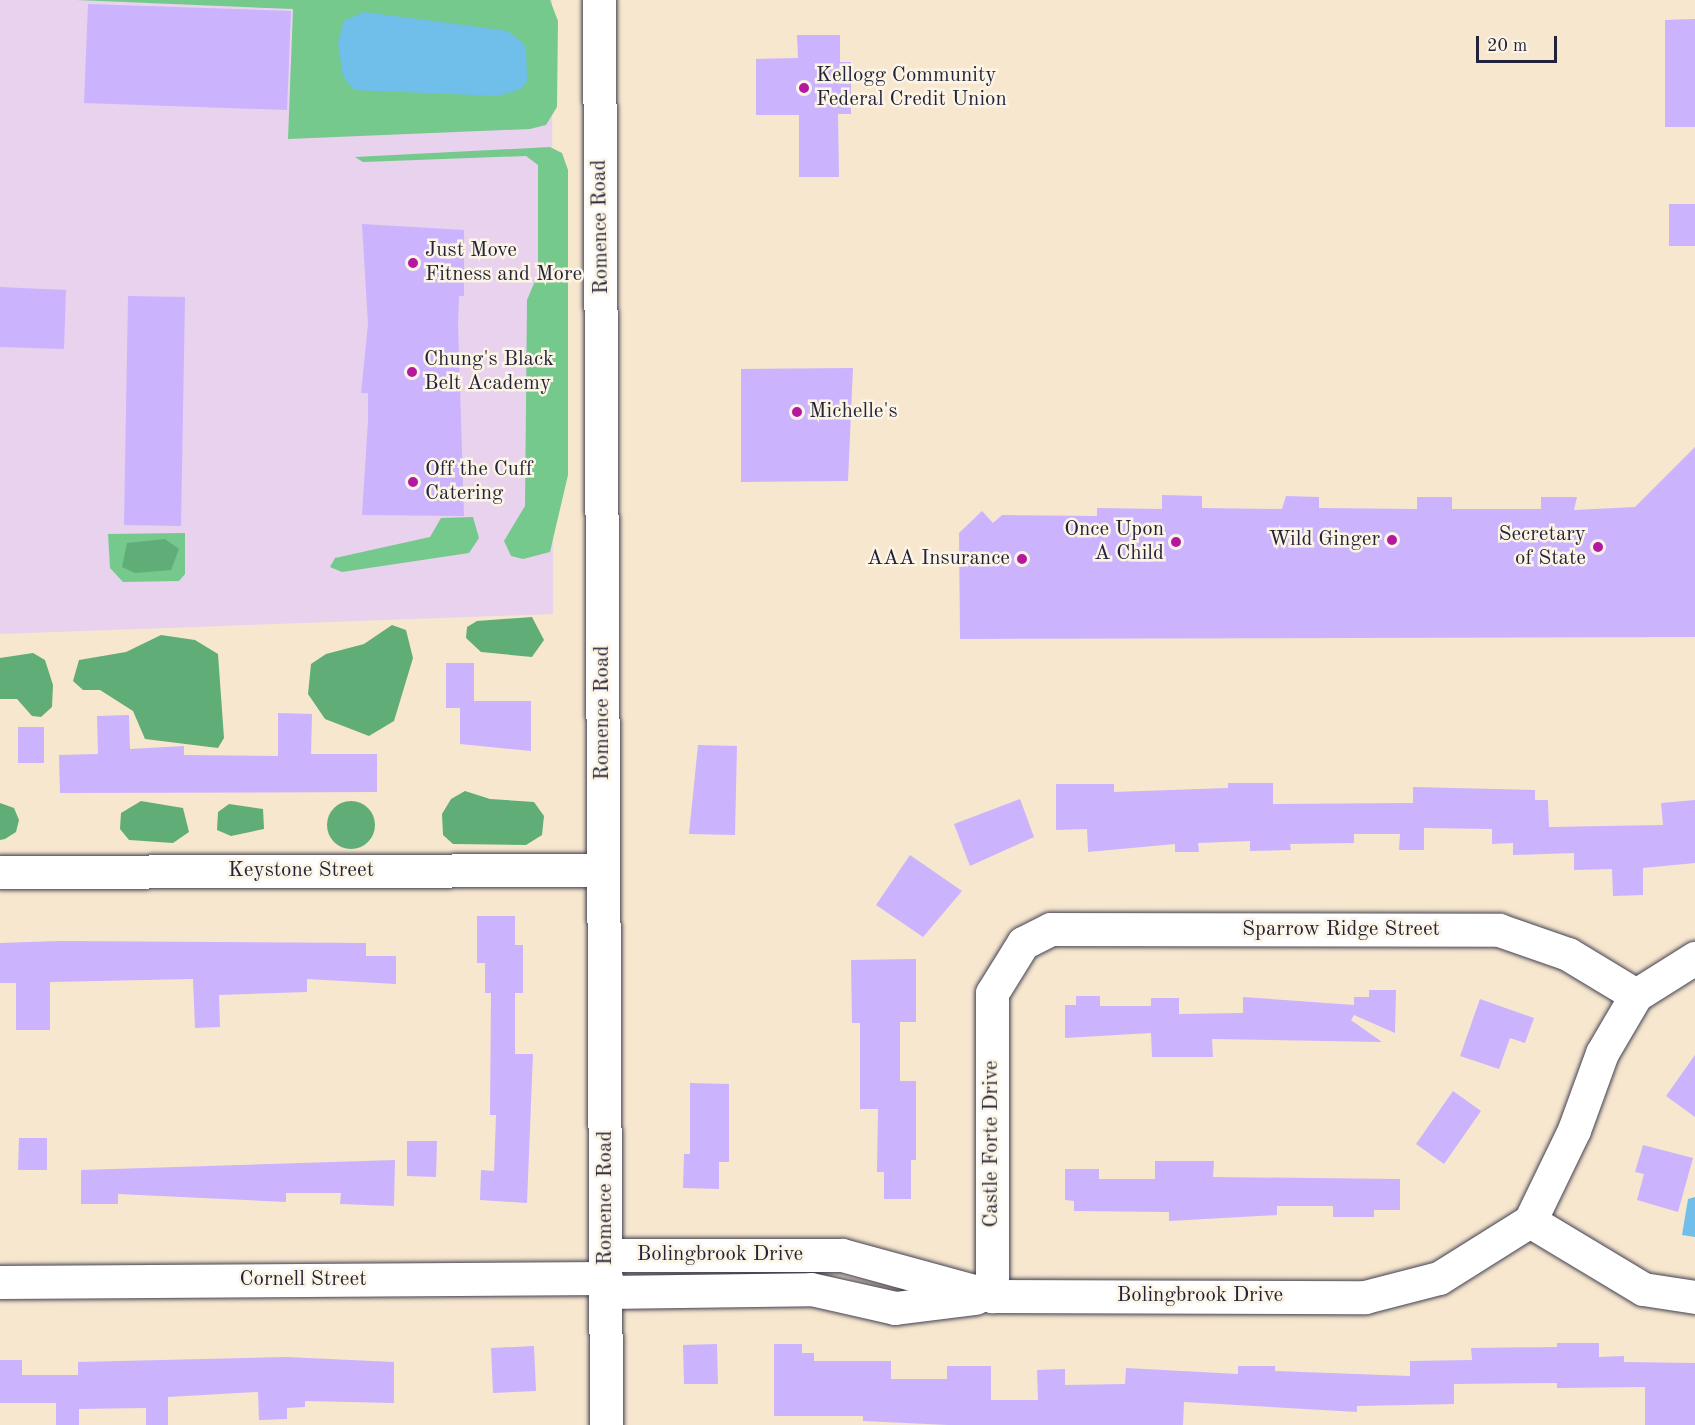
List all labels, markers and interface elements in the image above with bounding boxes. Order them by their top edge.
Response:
scale bar [1479,24,1560,62]
text: 20 m [1487,37,1527,55]
place label: Kellogg Community Federal Credit Union [816,63,1007,113]
marker: Kellogg Community Federal Credit Union [797,81,811,95]
street label: Romence Road [587,159,615,295]
place label: Just Move Fitness and More [425,238,582,288]
marker: Just Move Fitness and More [406,256,420,270]
place label: Chung's Black Belt Academy [424,347,554,397]
marker: Chung's Black Belt Academy [405,365,419,379]
place label: Michelle's [809,399,898,425]
marker: Michelle's [790,405,804,419]
place label: Off the Cuff Catering [425,457,533,507]
marker: Off the Cuff Catering [406,475,420,489]
place label: Once Upon A Child [1064,517,1164,567]
place label: Secretary of State [1498,522,1586,572]
place label: Wild Ginger [1269,527,1380,553]
marker: Wild Ginger [1385,533,1399,547]
marker: Once Upon A Child [1169,535,1183,549]
marker: Secretary of State [1591,540,1605,554]
place label: AAA Insurance [867,546,1010,572]
marker: AAA Insurance [1015,552,1029,566]
street label: Romence Road [590,646,616,780]
street label: Keystone Street [228,858,374,884]
street label: Sparrow Ridge Street [1242,917,1440,943]
street label: Castle Forte Drive [979,1060,1005,1228]
street label: Romence Road [593,1131,619,1265]
street label: Bolingbrook Drive [637,1242,803,1268]
street label: Cornell Street [240,1267,366,1293]
street label: Bolingbrook Drive [1117,1283,1283,1309]

